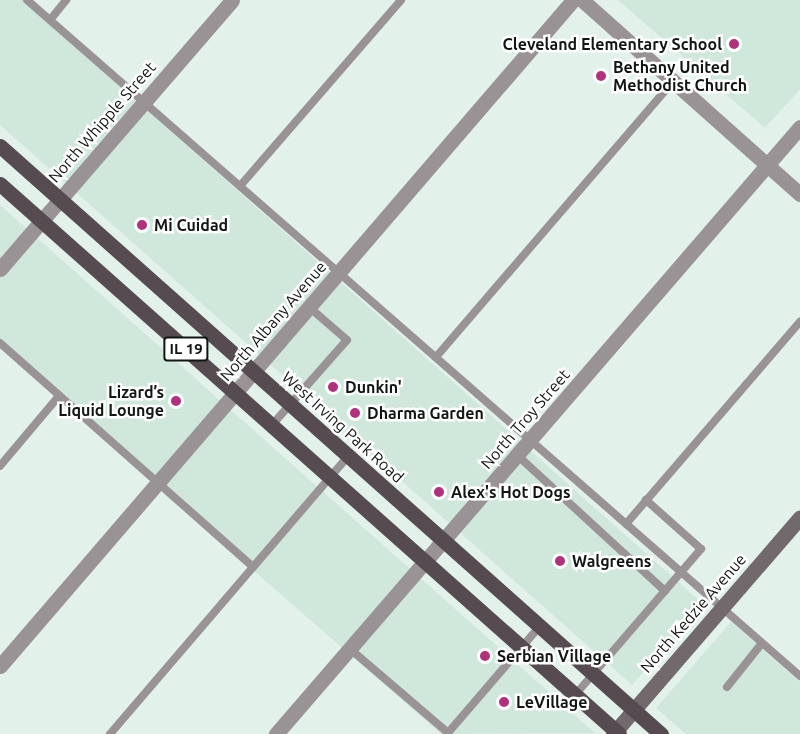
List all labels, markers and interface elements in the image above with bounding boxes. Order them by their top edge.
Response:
place label: Cleveland Elementary School [503,34,722,54]
marker: Cleveland Elementary School [727,37,741,51]
place label: Bethany United Methodist Church [613,57,747,95]
street label: North Whipple Street [44,58,160,186]
marker: Bethany United Methodist Church [594,69,608,83]
place label: Mi Cuidad [154,215,228,235]
marker: Mi Cuidad [135,218,149,232]
street label: North Albany Avenue [216,257,330,385]
road number: IL 19 [162,337,210,361]
street label: North Troy Street [477,365,573,473]
street label: West Irving Park Road [278,367,408,487]
place label: Dunkin' [345,377,402,397]
marker: Dunkin' [326,380,340,394]
place label: Lizard’s Liquid Lounge [58,382,164,420]
marker: Lizard’s Liquid Lounge [169,394,183,408]
place label: Dharma Garden [367,403,484,423]
marker: Dharma Garden [348,406,362,420]
place label: Alex's Hot Dogs [451,482,570,502]
marker: Alex's Hot Dogs [432,485,446,499]
street label: North Kedzie Avenue [636,550,750,676]
place label: Walgreens [572,551,651,571]
marker: Walgreens [553,554,567,568]
place label: Serbian Village [497,646,611,666]
marker: Serbian Village [478,649,492,663]
place label: LeVillage [516,692,587,712]
marker: LeVillage [497,695,511,709]

